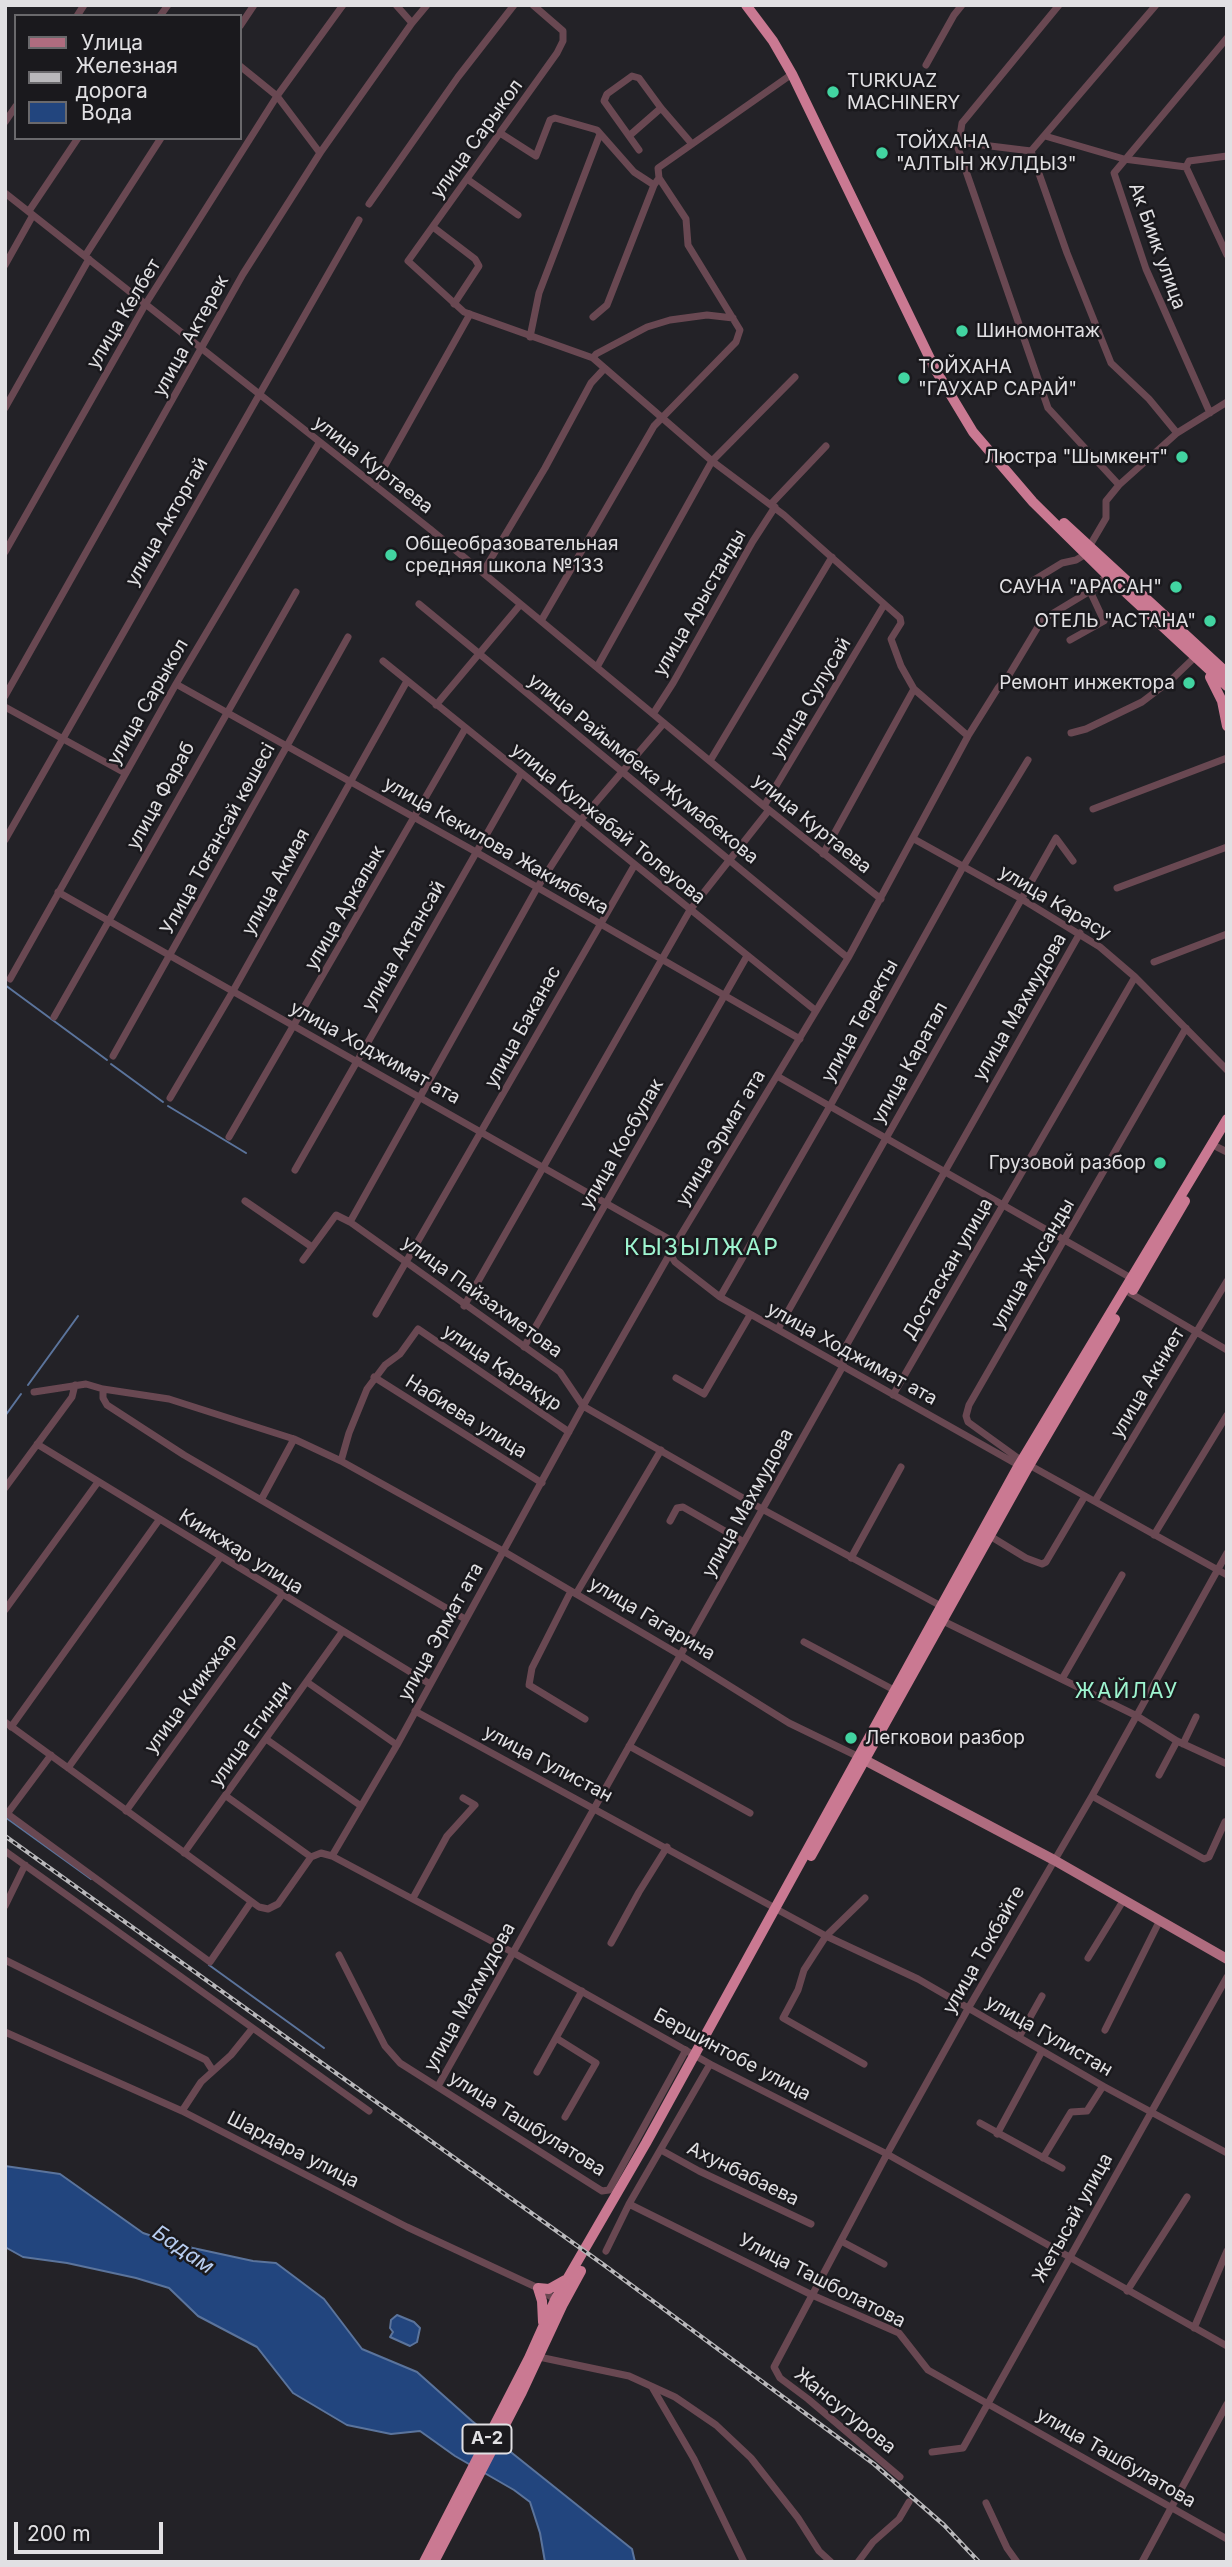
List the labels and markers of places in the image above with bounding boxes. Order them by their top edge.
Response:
place label: TURKUAZ MACHINERY [847,70,960,114]
marker: TURKUAZ MACHINERY [825,84,841,100]
place label: ТОЙХАНА "АЛТЫН ЖУЛДЫЗ" [896,131,1076,175]
marker: ТОЙХАНА "АЛТЫН ЖУЛДЫЗ" [874,145,890,161]
place label: Шиномонтаж [976,320,1100,342]
marker: Шиномонтаж [954,323,970,339]
place label: ТОЙХАНА "ГАУХАР САРАЙ" [918,356,1077,400]
marker: ТОЙХАНА "ГАУХАР САРАЙ" [896,370,912,386]
place label: Люстра "Шымкент" [984,446,1168,468]
marker: Люстра "Шымкент" [1174,449,1190,465]
place label: Общеобразовательная средняя школа №133 [405,533,618,577]
marker: Общеобразовательная средняя школа №133 [383,547,399,563]
place label: САУНА "АРАСАН" [999,576,1162,598]
marker: САУНА "АРАСАН" [1168,579,1184,595]
place label: ОТЕЛЬ "АСТАНА" [1034,610,1196,632]
marker: ОТЕЛЬ "АСТАНА" [1202,613,1218,629]
place label: Ремонт инжектора [999,672,1175,694]
marker: Ремонт инжектора [1181,675,1197,691]
place label: Грузовой разбор [989,1152,1146,1174]
marker: Грузовой разбор [1152,1155,1168,1171]
place label: Легковои разбор [865,1727,1025,1749]
marker: Легковои разбор [843,1730,859,1746]

